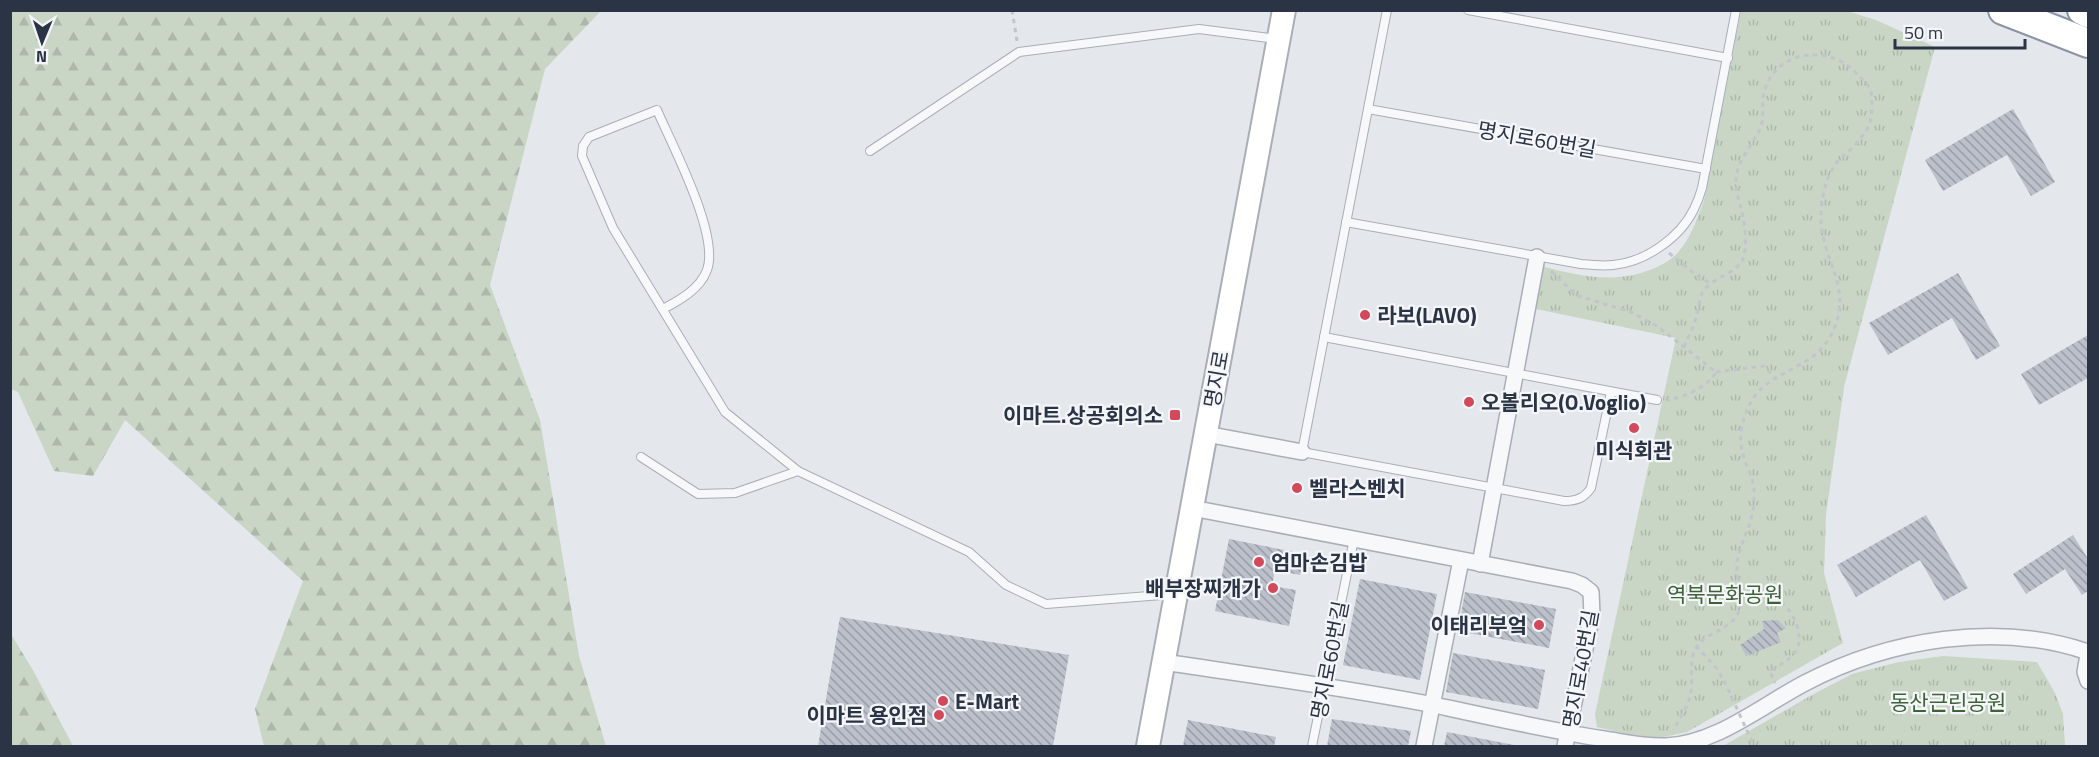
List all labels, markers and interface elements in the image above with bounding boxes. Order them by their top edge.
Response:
north arrow [12,12,72,72]
scale bar [1895,12,2026,50]
text: 50 m [1904,19,1943,46]
text: N [36,45,47,69]
street label: 명지로60번길 [1475,113,1599,165]
place label: 라보(LAVO) [1377,299,1477,331]
marker: 라보(LAVO) [1358,308,1372,322]
street label: 명지로 [1195,348,1237,410]
place label: 오볼리오(O.Voglio) [1481,386,1646,418]
marker: 오볼리오(O.Voglio) [1462,395,1476,409]
place label: 이마트.상공회의소 [1003,399,1163,431]
marker: 이마트.상공회의소 [1168,408,1182,422]
marker: 미식회관 [1627,421,1641,435]
place label: 미식회관 [1595,434,1673,466]
place label: 벨라스벤치 [1309,472,1406,504]
marker: 벨라스벤치 [1290,481,1304,495]
place label: 엄마손김밥 [1271,546,1368,578]
marker: 엄마손김밥 [1252,555,1266,569]
place label: 배부장찌개가 [1145,572,1261,604]
park label: 역북문화공원 [1667,578,1783,610]
marker: 배부장찌개가 [1266,581,1280,595]
street label: 명지로60번길 [1302,598,1356,722]
street label: 명지로40번길 [1554,607,1606,731]
place label: 이태리부엌 [1430,609,1527,641]
marker: 이태리부엌 [1532,618,1546,632]
place label: E-Mart [955,685,1019,717]
park label: 동산근린공원 [1890,686,2006,718]
marker: E-Mart [936,694,950,708]
place label: 이마트 용인점 [806,699,927,731]
marker: 이마트 용인점 [932,708,946,722]

